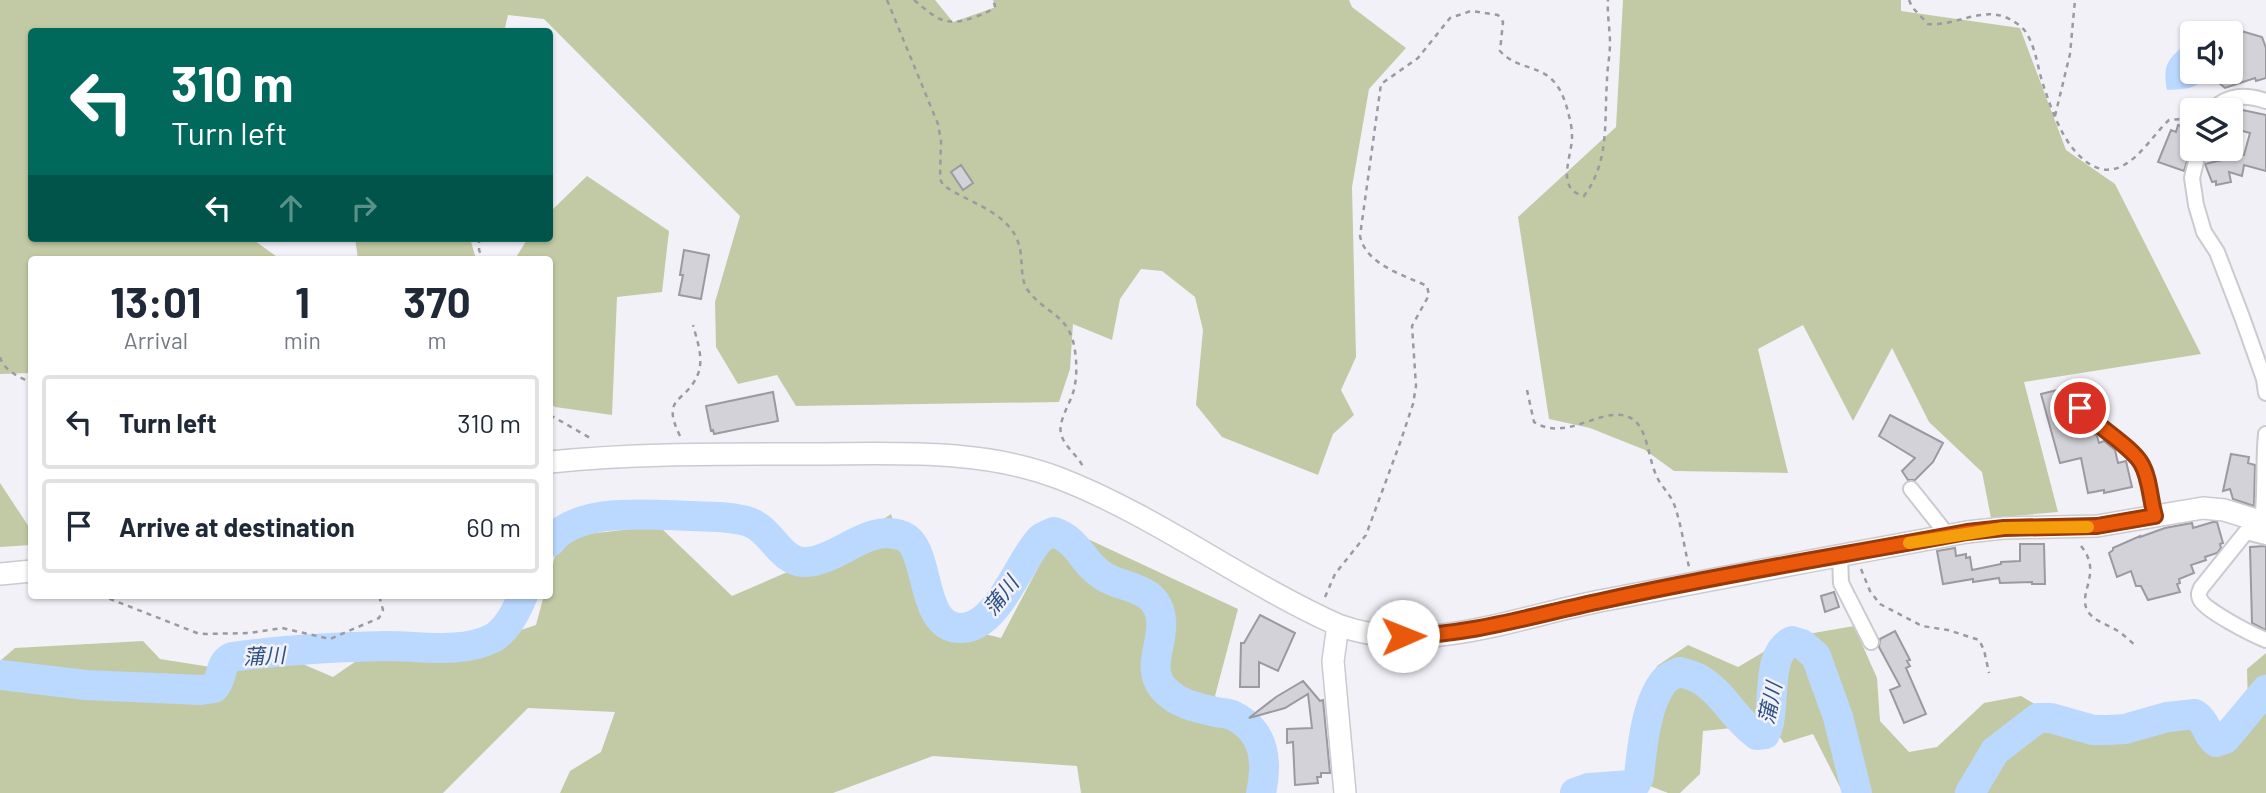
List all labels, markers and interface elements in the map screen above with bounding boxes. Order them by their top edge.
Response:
map controls [2180,21,2243,161]
button: sound [2180,21,2243,84]
text: 310 m [171,53,293,112]
icon: left [56,56,147,147]
button: layers [2180,98,2243,161]
text: Turn left [171,113,288,151]
icon: left [199,189,237,227]
icon: ahead [272,189,310,227]
icon: right [345,189,383,227]
text: 13:01 [110,276,201,326]
text: 1 [295,276,310,326]
text: 370 [403,276,471,326]
text: Arrival [124,326,188,354]
text: min [284,326,321,354]
text: m [427,326,447,354]
pin [2050,378,2110,438]
icon: arrive [2061,389,2099,427]
icon: left [60,403,98,441]
text: Turn left [119,407,217,438]
text: 310 m [457,407,521,438]
icon: arrive [60,507,98,545]
text: Arrive at destination [119,511,355,542]
text: 60 m [466,511,521,542]
water label: 蒲川 [977,569,1024,619]
position arrow [1366,599,1440,673]
water label: 蒲川 [242,641,288,669]
water label: 蒲川 [1752,678,1786,726]

